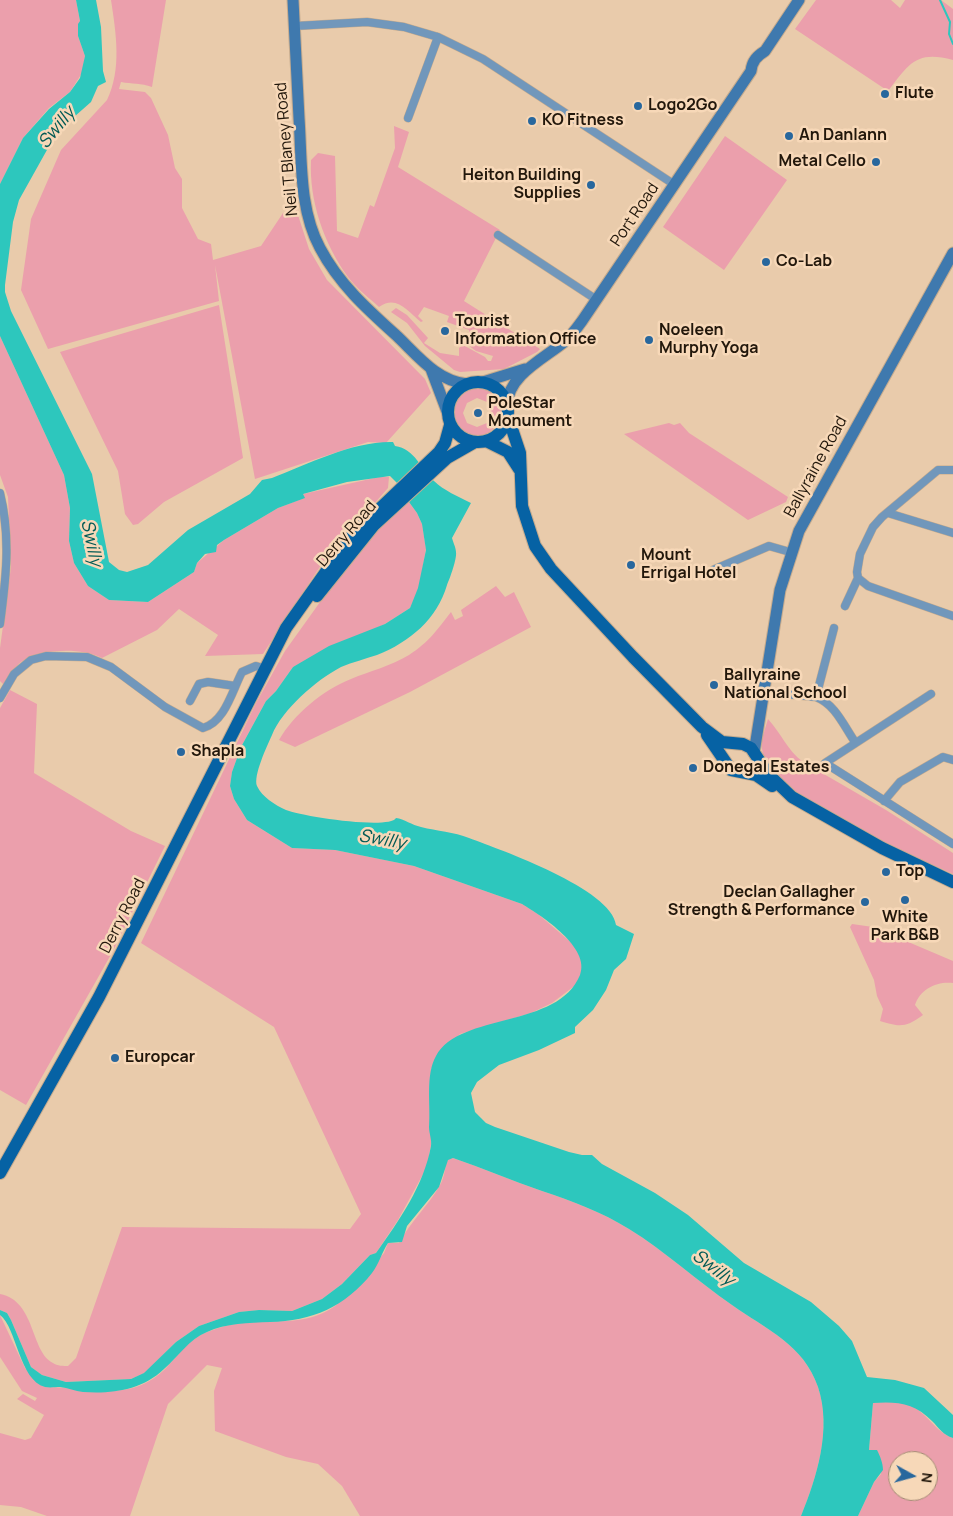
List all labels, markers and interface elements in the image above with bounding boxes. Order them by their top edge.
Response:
street label: Neil T Blaney Road [272,81,302,217]
place label: Flute [895,84,934,104]
marker: Flute [879,88,891,100]
place label: Logo2Go [648,96,717,116]
marker: Logo2Go [632,100,644,112]
water label: Swilly [34,103,80,153]
place label: KO Fitness [542,111,624,131]
marker: KO Fitness [526,115,538,127]
place label: An Danlann [799,126,887,146]
marker: An Danlann [783,130,795,142]
place label: Metal Cello [779,152,866,172]
marker: Metal Cello [870,156,882,168]
place label: Heiton Building Supplies [462,166,581,204]
marker: Heiton Building Supplies [585,179,597,191]
street label: Port Road [607,180,663,250]
place label: Co-Lab [776,252,832,272]
marker: Co-Lab [760,256,772,268]
place label: Tourist Information Office [455,312,596,350]
place label: Noeleen Murphy Yoga [659,321,759,359]
marker: Tourist Information Office [439,325,451,337]
marker: Noeleen Murphy Yoga [643,334,655,346]
place label: PoleStar Monument [488,394,572,432]
marker: PoleStar Monument [472,407,484,419]
street label: Ballyraine Road [780,413,852,521]
street label: Derry Road [313,497,381,571]
water label: Swilly [76,518,106,568]
place label: Mount Errigal Hotel [641,546,736,584]
marker: Mount Errigal Hotel [625,559,637,571]
place label: Ballyraine National School [724,666,847,704]
marker: Ballyraine National School [708,679,720,691]
place label: Shapla [191,742,244,762]
marker: Shapla [175,746,187,758]
place label: Donegal Estates [703,758,829,778]
marker: Donegal Estates [687,762,699,774]
water label: Swilly [357,825,407,855]
place label: Top [896,862,924,882]
marker: Top [880,866,892,878]
street label: Derry Road [96,876,150,956]
place label: Declan Gallagher Strength & Performance [668,883,855,921]
marker: White Park B&B [899,894,911,906]
marker: Declan Gallagher Strength & Performance [859,896,871,908]
place label: White Park B&B [871,908,939,946]
place label: Europcar [125,1048,195,1068]
marker: Europcar [109,1052,121,1064]
water label: Swilly [688,1245,738,1291]
north arrow [888,1451,938,1501]
text: N [917,1472,937,1484]

